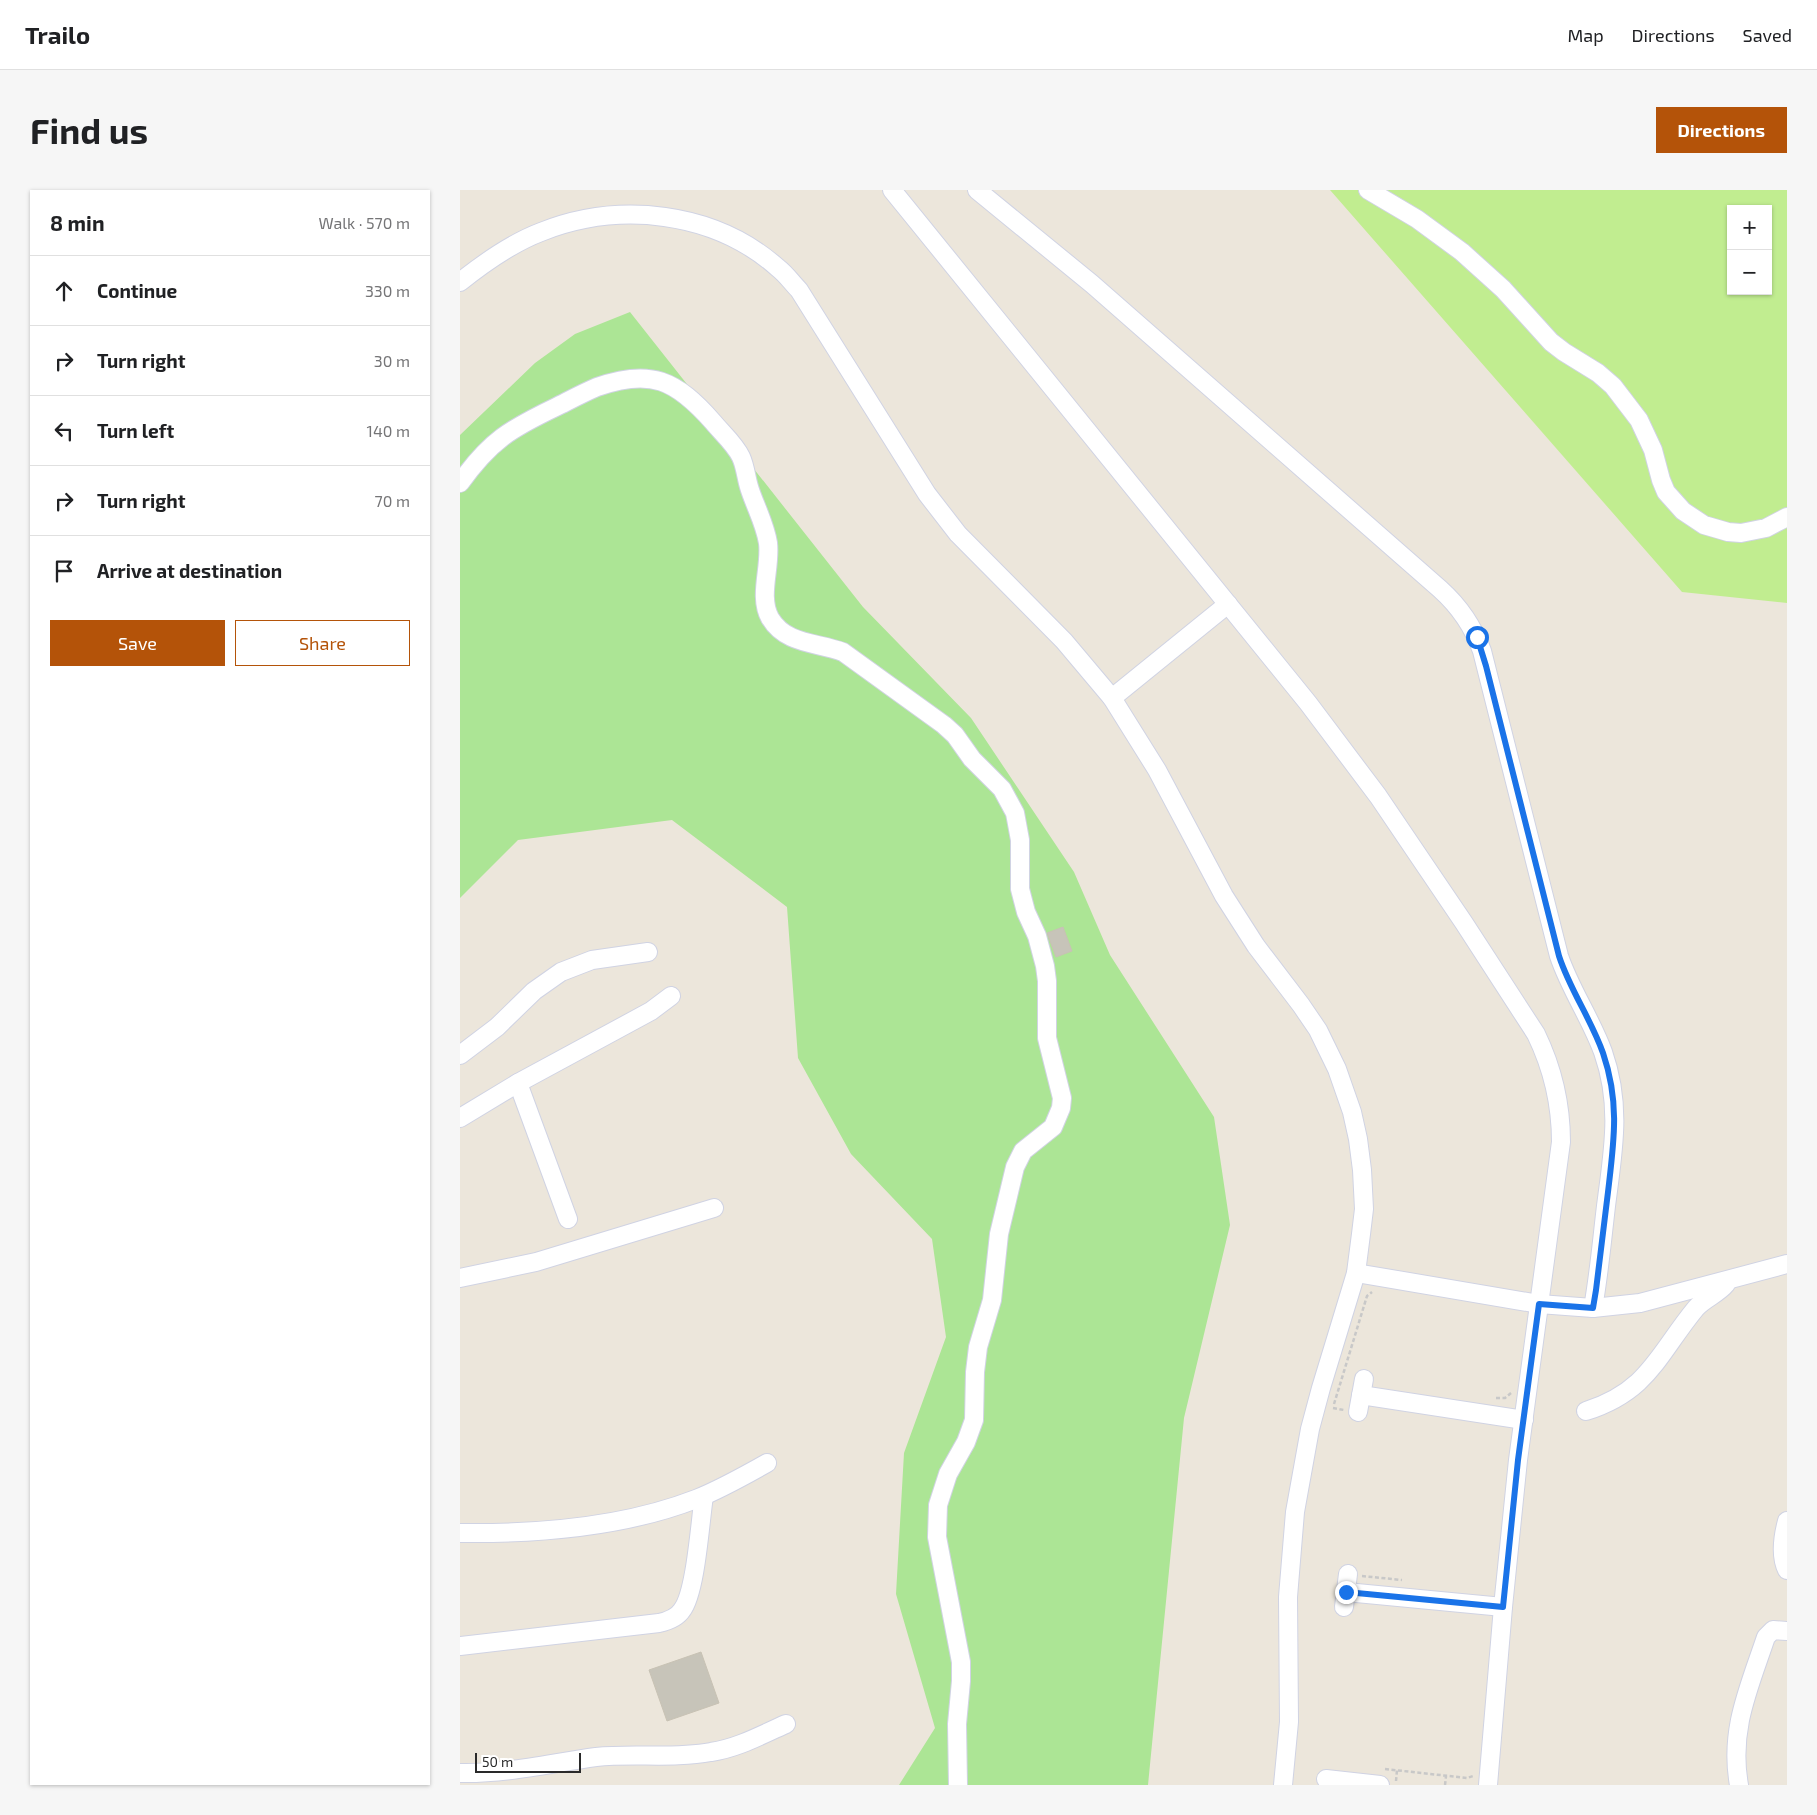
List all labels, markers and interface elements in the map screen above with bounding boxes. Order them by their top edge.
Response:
text: Trailo [25,20,90,49]
text: Map [1567,24,1604,46]
text: Directions [1632,24,1715,46]
text: Saved [1743,24,1792,46]
button: Directions [1656,107,1787,153]
text: Find us [30,109,148,151]
map controls [1727,205,1772,295]
button: + [1727,205,1772,250]
text: 8 min [50,210,105,235]
text: Walk · 570 m [319,213,410,232]
button: − [1727,250,1772,295]
icon: ahead [50,277,78,305]
text: Continue [97,279,177,302]
text: 330 m [365,281,410,300]
icon: right [50,347,78,375]
text: Turn right [97,349,185,372]
text: 30 m [374,351,410,370]
icon: left [50,417,78,445]
text: Turn left [97,419,174,442]
text: 140 m [367,421,410,440]
icon: right [50,487,78,515]
text: Turn right [97,489,185,512]
text: 70 m [375,491,410,510]
icon: arrive [50,557,78,585]
text: Arrive at destination [97,559,282,582]
button: Save [50,620,225,666]
button: Share [235,620,410,666]
route start [1466,626,1489,649]
route end [1335,1581,1358,1604]
scale bar [475,1750,581,1773]
text: 50 m [482,1753,513,1770]

